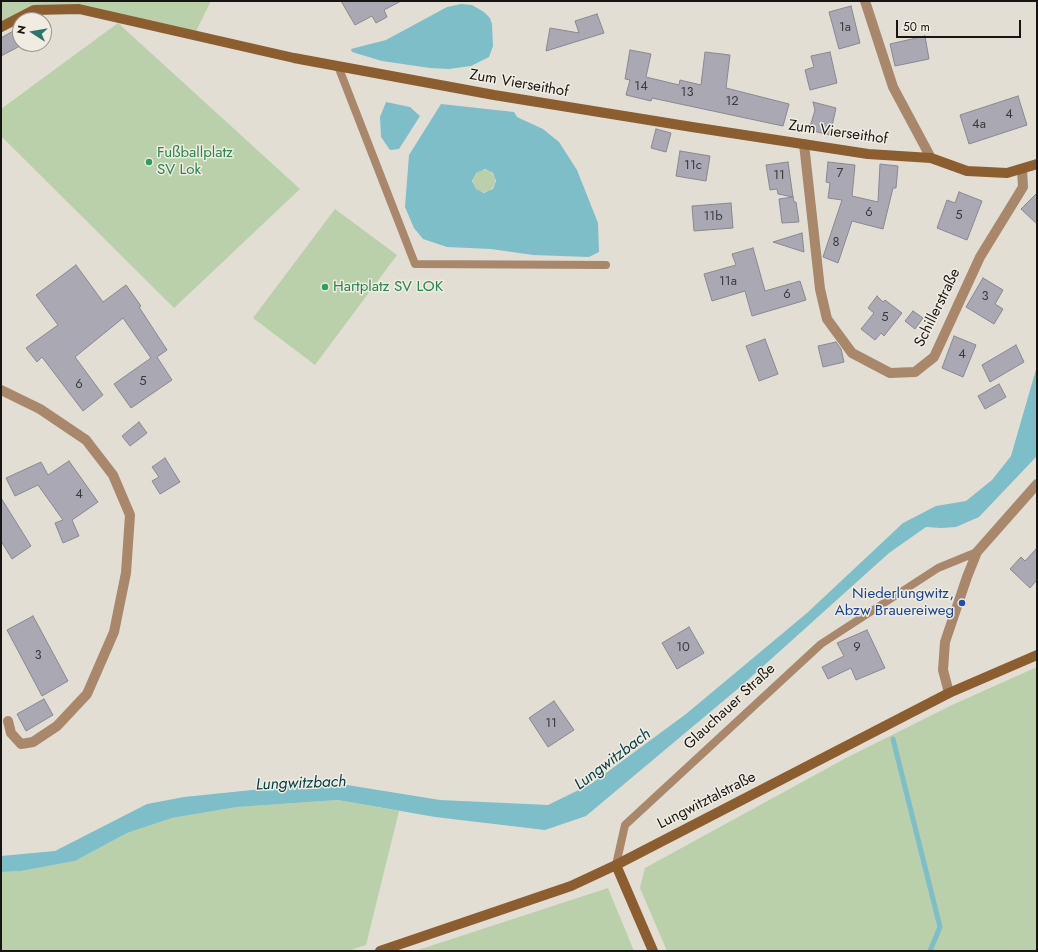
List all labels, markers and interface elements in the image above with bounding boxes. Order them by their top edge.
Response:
north arrow [12,12,52,52]
scale bar [898,12,1023,38]
text: 50 m [903,18,930,36]
house number: 1a [839,20,851,36]
text: N [13,24,30,36]
street label: Zum Vierseithof [468,66,570,102]
house number: 14 [634,79,648,95]
house number: 13 [681,85,693,101]
house number: 12 [725,94,739,110]
house number: 4 [1005,107,1013,123]
street label: Zum Vierseithof [787,117,889,149]
house number: 4a [972,117,986,133]
place label: Fußballplatz SV Lok [157,144,233,179]
marker: Fußballplatz SV Lok [144,157,154,167]
house number: 11c [684,158,702,174]
house number: 7 [837,166,843,182]
house number: 11 [773,168,785,184]
house number: 6 [865,205,873,221]
house number: 5 [955,208,963,224]
house number: 11b [703,209,723,225]
house number: 8 [832,235,840,251]
street label: Schillerstraße [911,266,965,350]
house number: 11a [719,274,737,290]
place label: Hartplatz SV LOK [333,278,443,296]
marker: Hartplatz SV LOK [320,282,330,292]
house number: 6 [783,287,791,303]
house number: 3 [981,289,989,305]
house number: 5 [881,310,889,326]
house number: 4 [958,347,966,363]
house number: 5 [139,374,147,390]
house number: 6 [75,377,83,393]
house number: 4 [75,487,83,503]
place label: Niederlungwitz, Abzw Brauereiweg [835,585,954,620]
marker: Niederlungwitz, Abzw Brauereiweg [957,598,967,608]
house number: 10 [676,640,690,656]
house number: 9 [853,640,861,656]
house number: 3 [34,648,42,664]
street label: Glauchauer Straße [681,660,779,754]
house number: 11 [545,716,557,732]
water label: Lungwitzbach [571,725,655,795]
street label: Lungwitztalstraße [655,769,759,833]
water label: Lungwitzbach [255,773,347,795]

